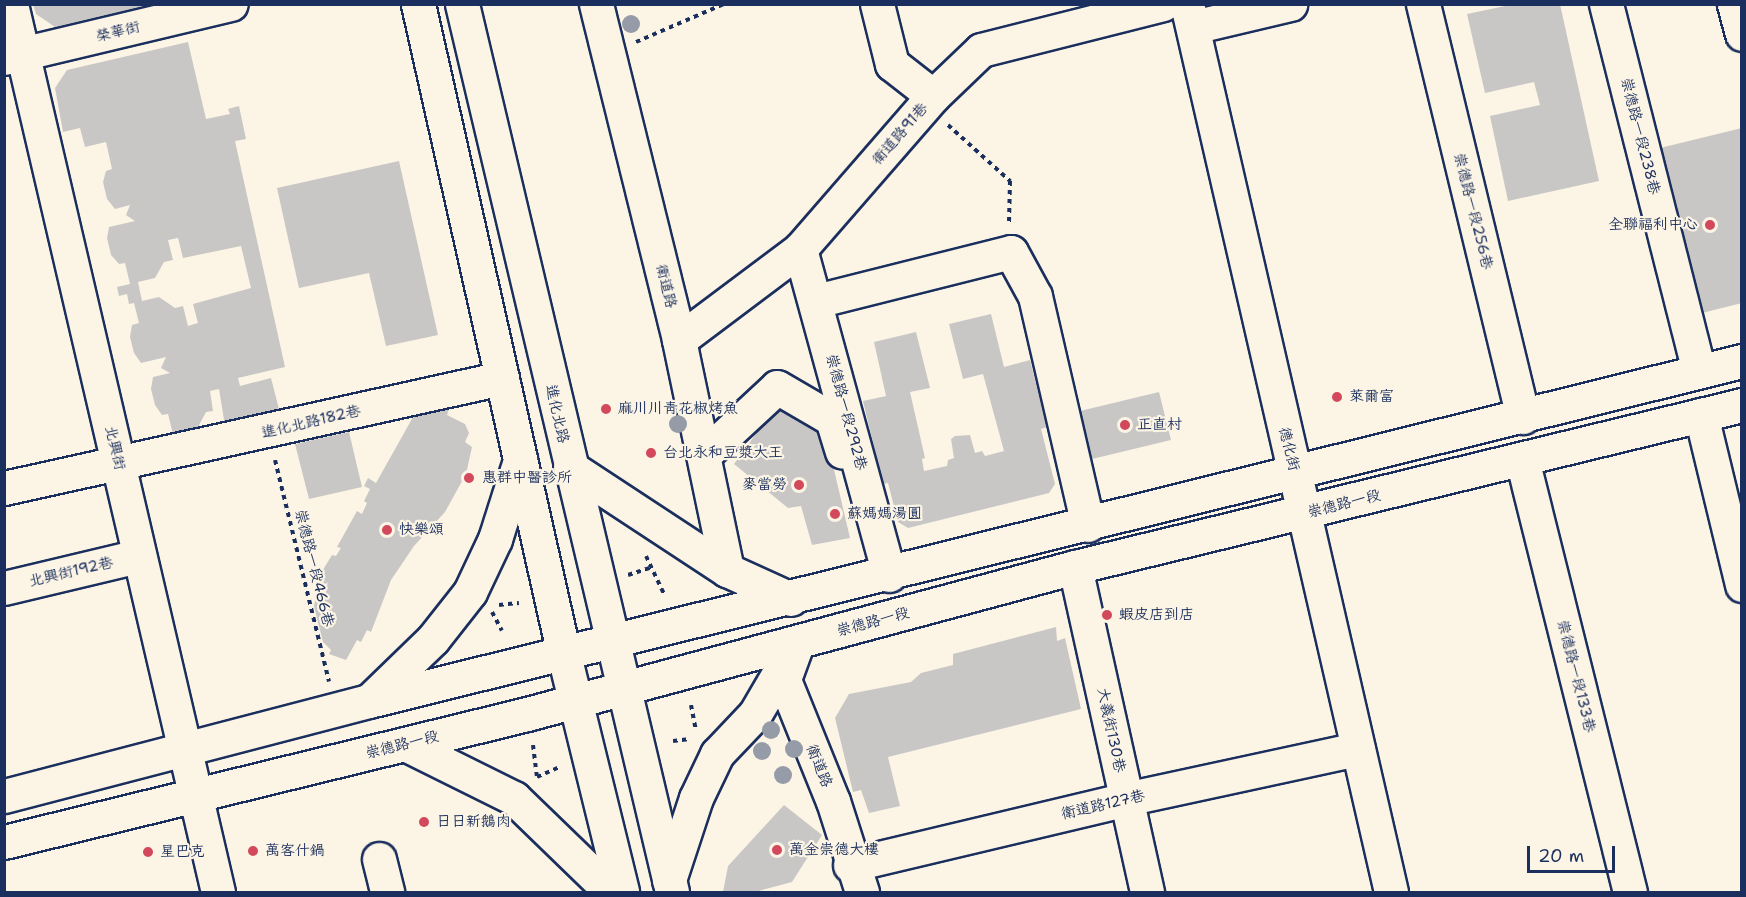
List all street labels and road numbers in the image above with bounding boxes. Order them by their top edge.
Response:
street label: 榮華街 [94,18,142,46]
street label: 崇德路一段238巷 [1617,75,1663,197]
street label: 衛道路91巷 [868,99,932,169]
street label: 崇德路一段256巷 [1450,151,1496,271]
street label: 衛道路 [652,262,680,310]
street label: 崇德路一段292巷 [822,352,870,472]
street label: 進化北路 [541,383,573,445]
street label: 進化北路182巷 [260,402,362,442]
street label: 北興街 [101,424,129,472]
street label: 德化街 [1275,425,1303,473]
street label: 崇德路一段 [1305,486,1383,522]
street label: 崇德路一段466巷 [291,507,337,629]
street label: 北興街192巷 [27,554,115,590]
street label: 崇德路一段 [834,604,912,640]
street label: 崇德路一段133巷 [1553,618,1599,734]
street label: 大義街130巷 [1093,686,1129,774]
street label: 崇德路一段 [363,727,441,763]
street label: 衛道路 [802,742,836,790]
street label: 衛道路127巷 [1059,787,1147,823]

